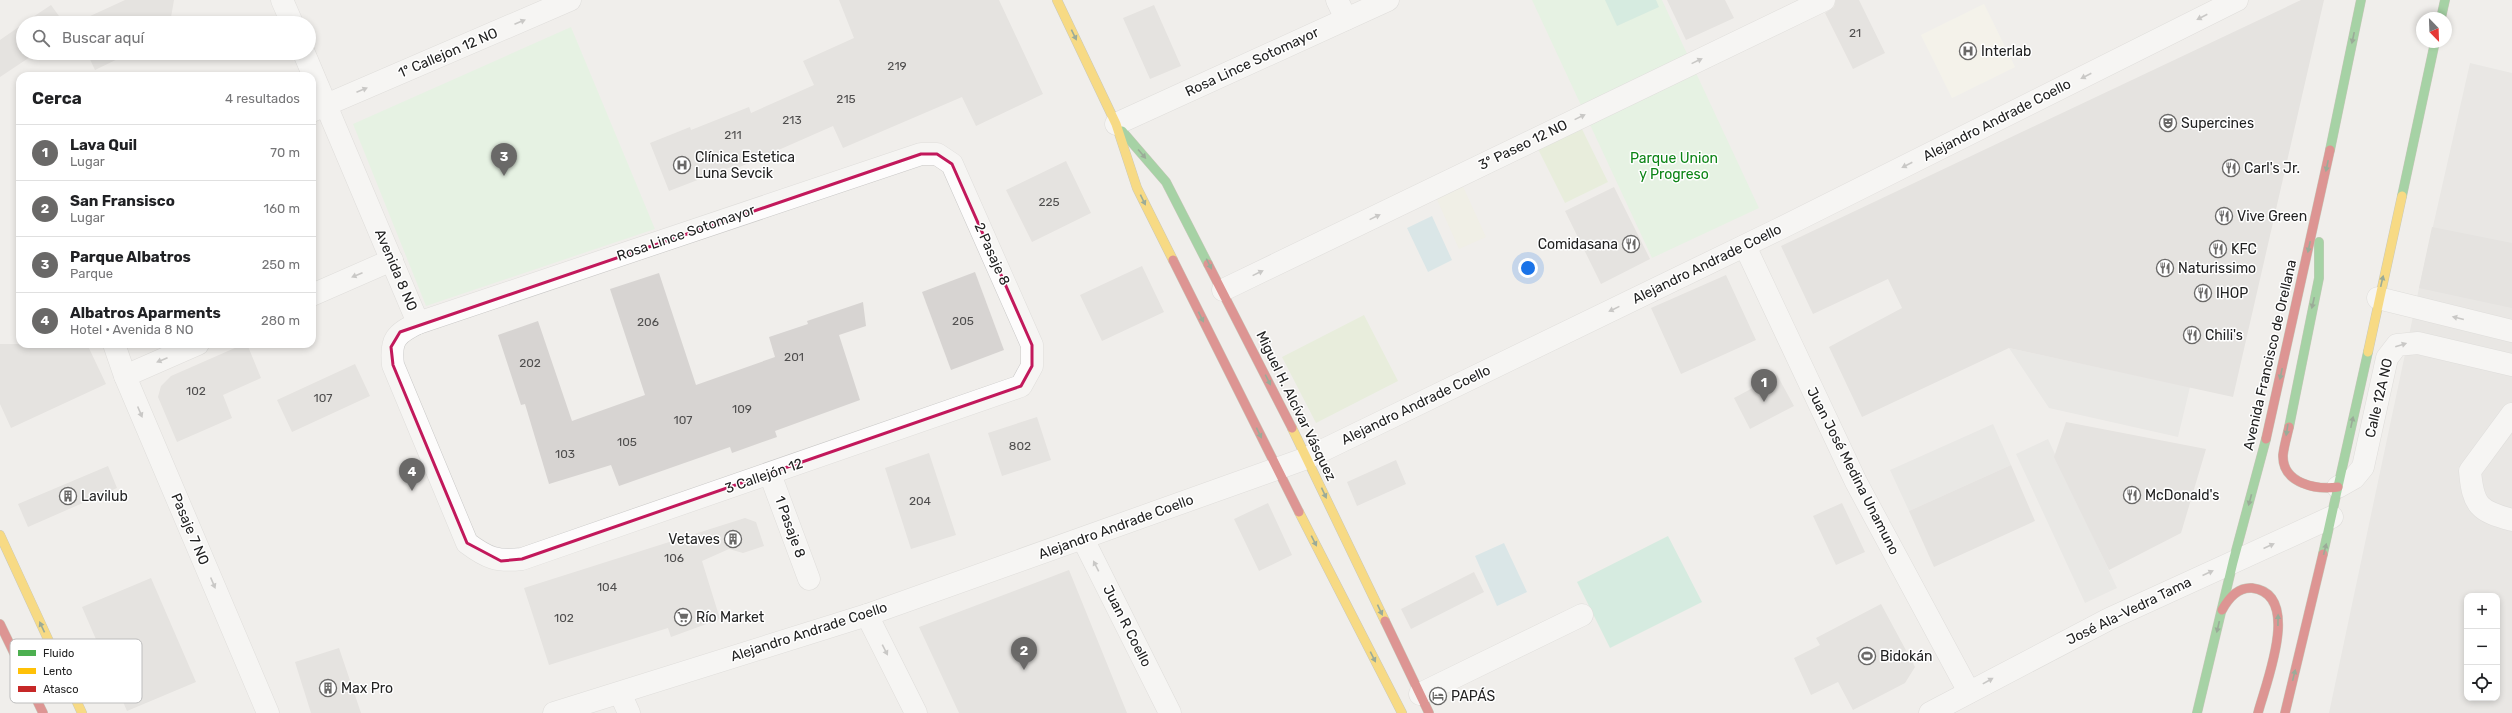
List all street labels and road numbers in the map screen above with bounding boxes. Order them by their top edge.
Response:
street label: Rosa Lince Sotomayor [1183,23,1322,100]
street label: 1º Callejon 12 NO [396,24,500,82]
street label: Alejandro Andrade Coello [1920,75,2074,165]
street label: 3º Paseo 12 NO [1476,116,1570,174]
street label: Rosa Lince Sotomayor [615,201,758,265]
street label: 2 Pasaje 8 [971,220,1013,288]
street label: Alejandro Andrade Coello [1630,220,1784,308]
street label: Avenida 8 NO [371,227,421,313]
street label: Avenida Francisco de Orellana [2240,258,2300,452]
street label: Miguel H. Alcívar Vásquez [1252,328,1340,484]
street label: Calle 12A NO [2362,357,2396,439]
street label: Alejandro Andrade Coello [1339,361,1493,449]
street label: Juan José Medina Unamuno [1803,384,1903,558]
street label: 3 Callejón 12 [723,455,805,497]
street label: Pasaje 7 NO [167,491,213,567]
street label: Alejandro Andrade Coello [1036,491,1196,563]
street label: 1 Pasaje 8 [771,494,809,560]
street label: José Ala-Vedra Tama [2064,573,2194,649]
street label: Juan R Coello [1099,582,1155,670]
street label: Alejandro Andrade Coello [728,599,890,665]

